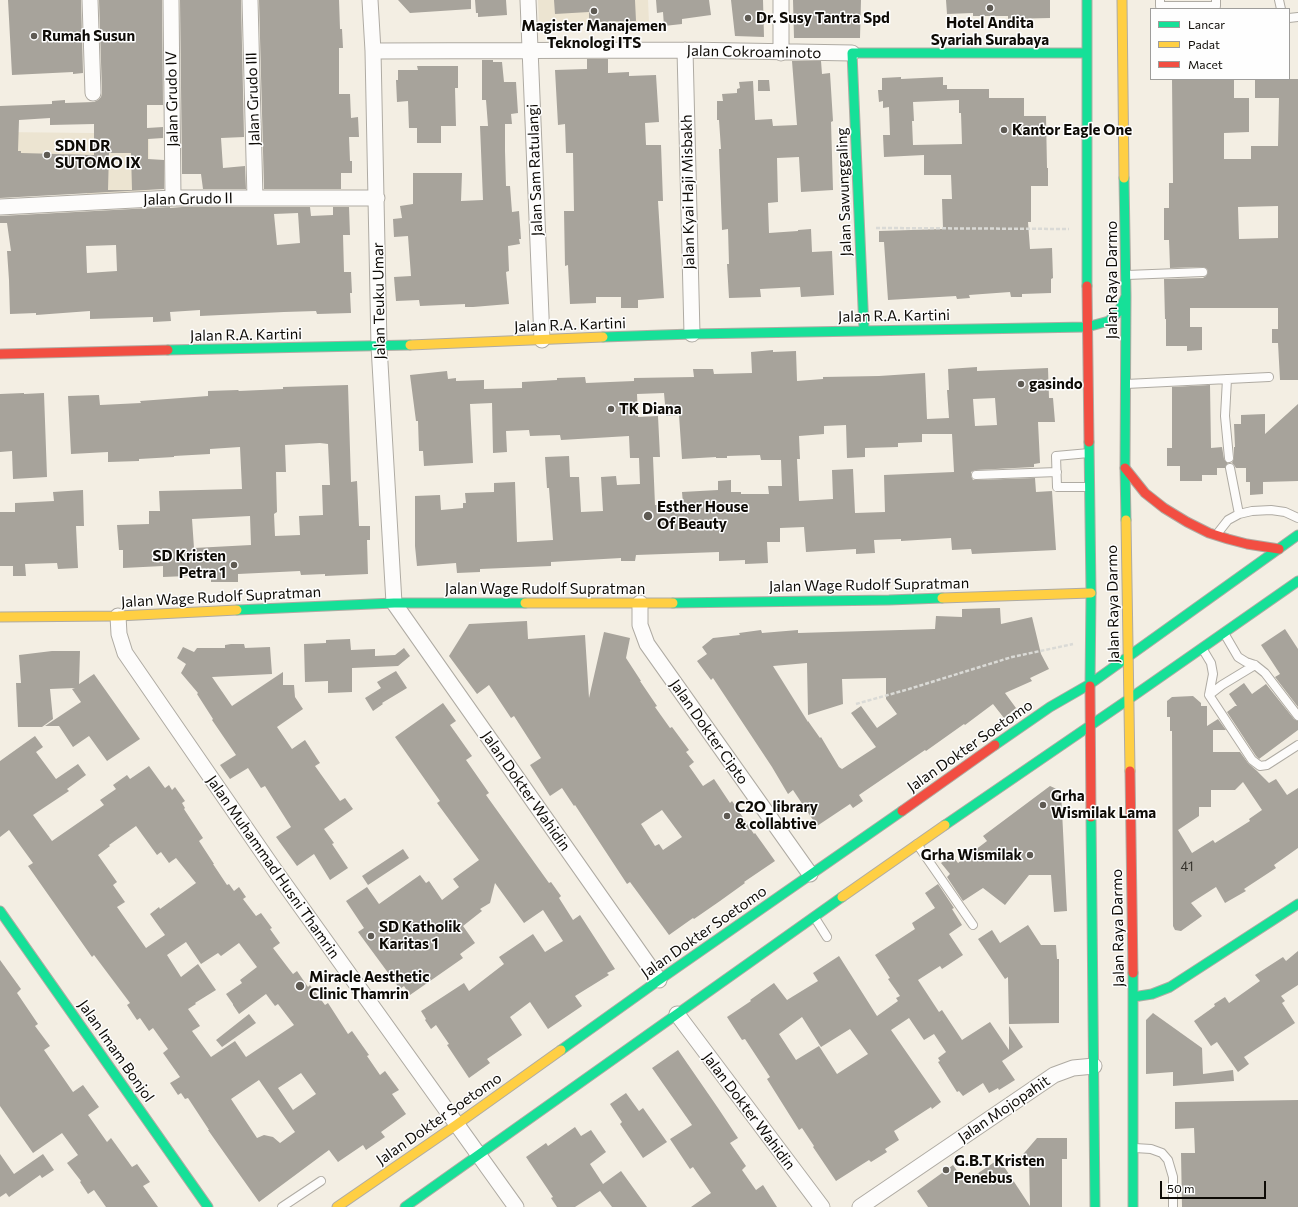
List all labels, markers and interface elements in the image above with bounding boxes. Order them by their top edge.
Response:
marker: Hotel Andita Syariah Surabaya [985,3,995,13]
marker: Magister Manajemen Teknologi ITS [589,6,599,16]
legend [1150,8,1290,80]
place label: Dr. Susy Tantra Spd [756,9,890,27]
marker: Dr. Susy Tantra Spd [743,13,753,23]
place label: Hotel Andita Syariah Surabaya [931,14,1049,49]
place label: Magister Manajemen Teknologi ITS [521,17,667,52]
text: Lancar [1188,17,1225,31]
place label: Rumah Susun [42,27,135,45]
marker: Rumah Susun [29,31,39,41]
text: Padat [1188,37,1220,51]
street label: Jalan Cokroaminoto [687,42,821,62]
street label: Jalan Grudo IV [162,51,182,147]
street label: Jalan Grudo III [242,52,264,146]
text: Macet [1188,57,1223,71]
street label: Jalan Sam Ratulangi [524,103,546,237]
street label: Jalan Kyai Haji Misbakh [678,114,698,270]
place label: Kantor Eagle One [1012,121,1132,139]
marker: Kantor Eagle One [999,125,1009,135]
street label: Jalan Sawunggaling [833,127,855,257]
place label: SDN DR SUTOMO IX [55,137,141,172]
marker: SDN DR SUTOMO IX [42,150,52,160]
street label: Jalan Grudo II [143,189,233,209]
street label: Jalan Raya Darmo [1103,221,1121,339]
street label: Jalan Teuku Umar [369,242,389,360]
street label: Jalan R.A. Kartini [838,306,950,326]
street label: Jalan R.A. Kartini [514,314,626,336]
street label: Jalan R.A. Kartini [190,325,302,345]
place label: gasindo [1029,375,1083,393]
marker: gasindo [1016,379,1026,389]
place label: TK Diana [619,400,682,418]
marker: TK Diana [606,404,616,414]
place label: Esther House Of Beauty [657,498,748,533]
marker: Esther House Of Beauty [642,510,654,522]
street label: Jalan Raya Darmo [1103,545,1123,663]
place label: SD Kristen Petra 1 [153,547,226,582]
marker: SD Kristen Petra 1 [229,560,239,570]
street label: Jalan Wage Rudolf Supratman [769,574,969,596]
street label: Jalan Wage Rudolf Supratman [445,580,645,598]
street label: Jalan Wage Rudolf Supratman [120,583,322,611]
street label: Jalan Dokter Cipto [666,676,752,788]
street label: Jalan Dokter Soetomo [904,696,1036,796]
street label: Jalan Dokter Wahidin [478,728,574,854]
street label: Jalan Muhammad Husni Thamrin [203,772,343,962]
place label: Grha Wismilak Lama [1051,787,1156,822]
place label: C2O_library & collabtive [735,798,818,833]
marker: Grha Wismilak Lama [1038,800,1048,810]
marker: C2O_library & collabtive [722,811,732,821]
place label: Grha Wismilak [921,846,1022,864]
marker: Grha Wismilak [1025,850,1035,860]
house number: 41 [1181,859,1193,875]
street label: Jalan Raya Darmo [1108,869,1128,987]
street label: Jalan Dokter Soetomo [638,882,770,982]
place label: SD Katholik Karitas 1 [379,918,461,953]
marker: SD Katholik Karitas 1 [366,931,376,941]
place label: Miracle Aesthetic Clinic Thamrin [309,968,430,1003]
marker: Miracle Aesthetic Clinic Thamrin [294,980,306,992]
street label: Jalan Imam Bonjol [74,997,158,1105]
street label: Jalan Dokter Wahidin [699,1049,799,1173]
street label: Jalan Dokter Soetomo [373,1069,505,1169]
street label: Jalan Mojopahit [955,1072,1053,1146]
place label: G.B.T Kristen Penebus [954,1152,1045,1187]
marker: G.B.T Kristen Penebus [941,1165,951,1175]
scale bar [1162,1173,1268,1199]
text: 50 m [1167,1181,1195,1195]

